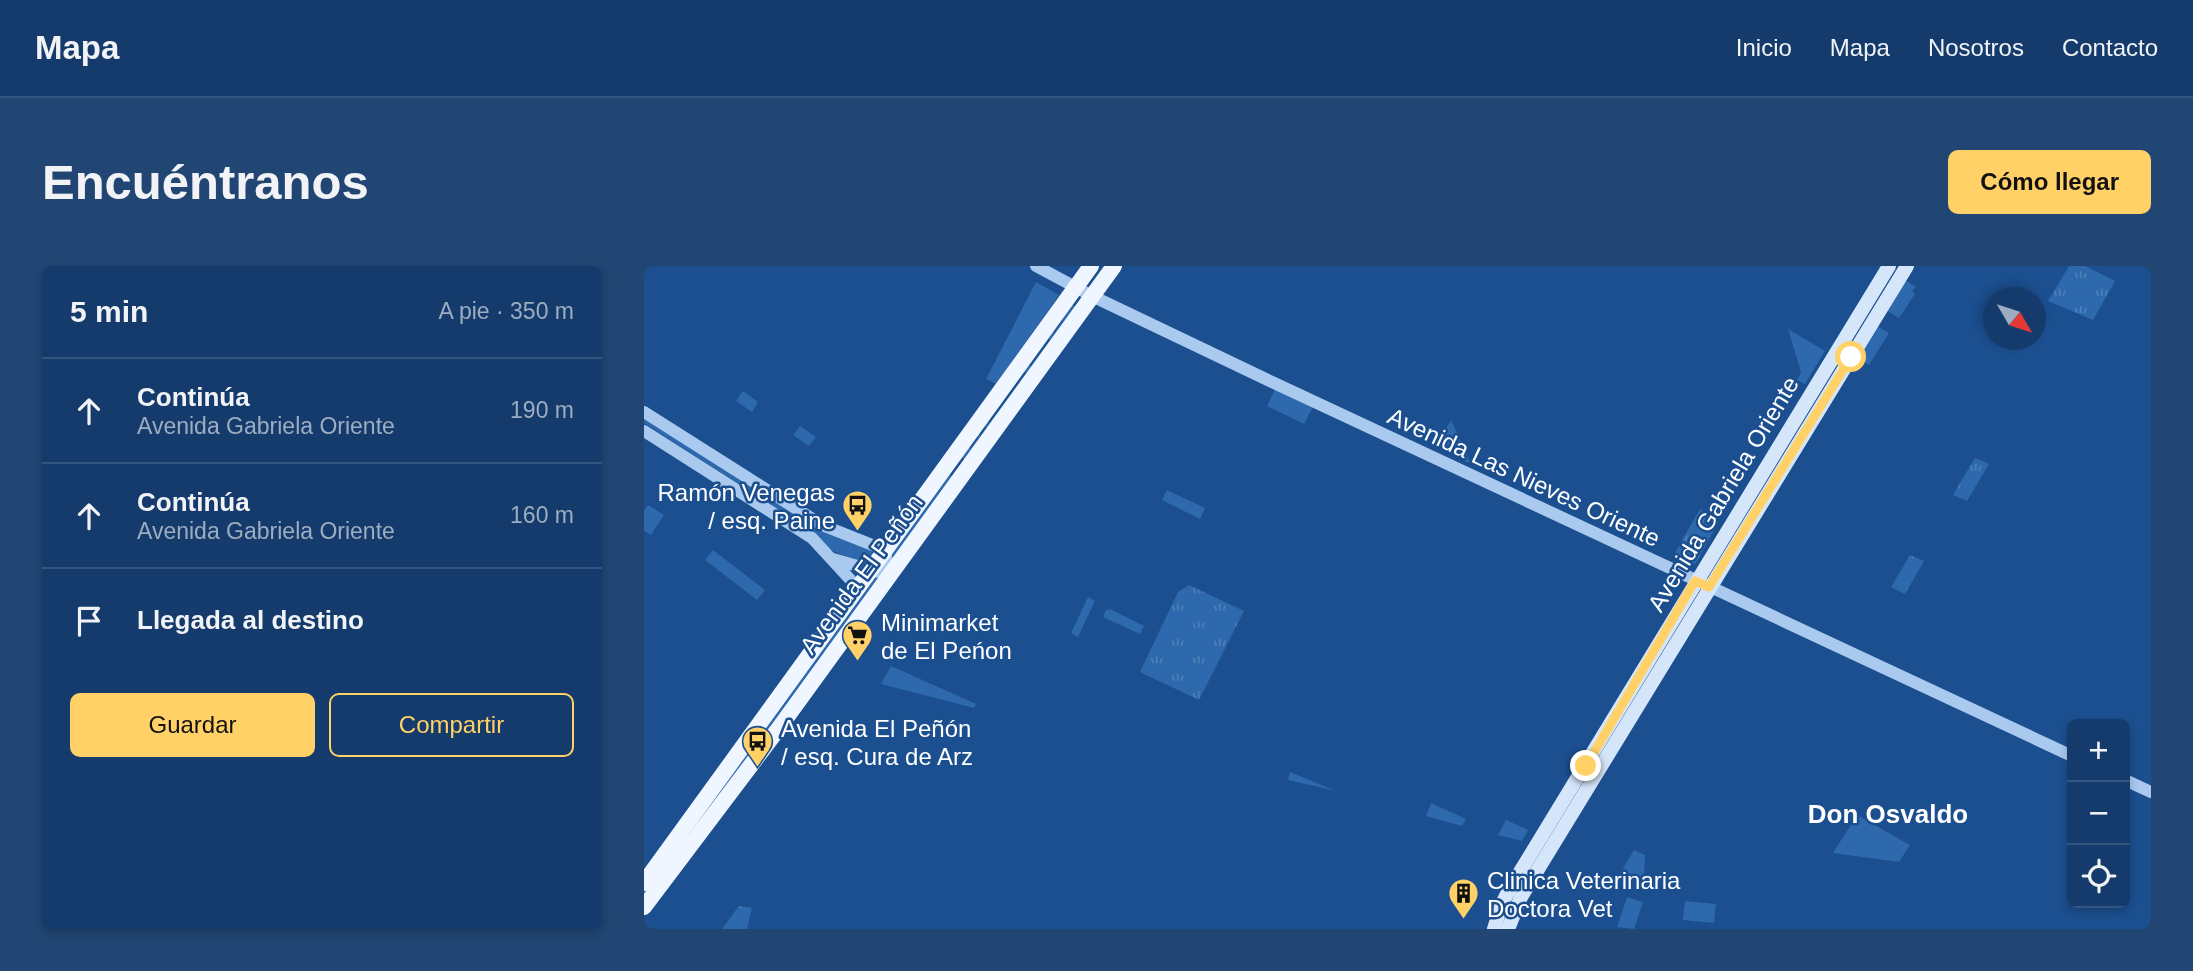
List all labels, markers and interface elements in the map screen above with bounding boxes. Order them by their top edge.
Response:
text: Mapa [35,29,119,66]
text: Inicio [1736,34,1792,61]
text: Mapa [1830,34,1890,61]
text: Nosotros [1928,34,2024,61]
text: Contacto [2062,34,2158,61]
button: Cómo llegar [1948,150,2151,214]
text: Encuéntranos [42,155,369,209]
north arrow [1983,287,2046,350]
text: 5 min [70,295,148,328]
text: A pie · 350 m [438,298,574,324]
route start [1835,341,1866,372]
street label: Avenida Gabriela Oriente [1642,372,1804,616]
text: Continúa [137,382,250,412]
icon: ahead [70,392,108,430]
text: 190 m [510,397,574,423]
street label: Avenida Las Nieves Oriente [1384,402,1664,552]
text: Avenida Gabriela Oriente [137,413,395,439]
place label: Ramón Venegas / esq. Paine [658,479,835,534]
text: Continúa [137,487,250,517]
street label: Avenida El Peñón [794,489,928,659]
bus stop icon: Ramón Venegas / esq. Paine [841,489,875,533]
icon: ahead [70,497,108,535]
text: 160 m [510,502,574,528]
text: Avenida Gabriela Oriente [137,518,395,544]
icon: arrive [70,602,108,640]
text: Llegada al destino [137,605,364,635]
place label: Minimarket de El Peńon [881,609,1012,664]
supermarket icon: Minimarket de El Peńon [841,619,875,663]
button: Guardar [70,693,315,757]
button: Compartir [329,693,574,757]
place label: Avenida El Peñón / esq. Cura de Arz [781,715,973,770]
map controls [2067,719,2130,908]
button: + [2067,719,2130,782]
bus stop icon: Avenida El Peñón / esq. Cura de Arz [741,725,775,769]
route end [1570,750,1601,781]
button: − [2067,782,2130,845]
district label: Don Osvaldo [1808,799,1968,829]
button: locate [2067,845,2130,908]
place label: Clinica Veterinaria Doctora Vet [1487,867,1681,922]
building icon: Clinica Veterinaria Doctora Vet [1447,877,1481,921]

